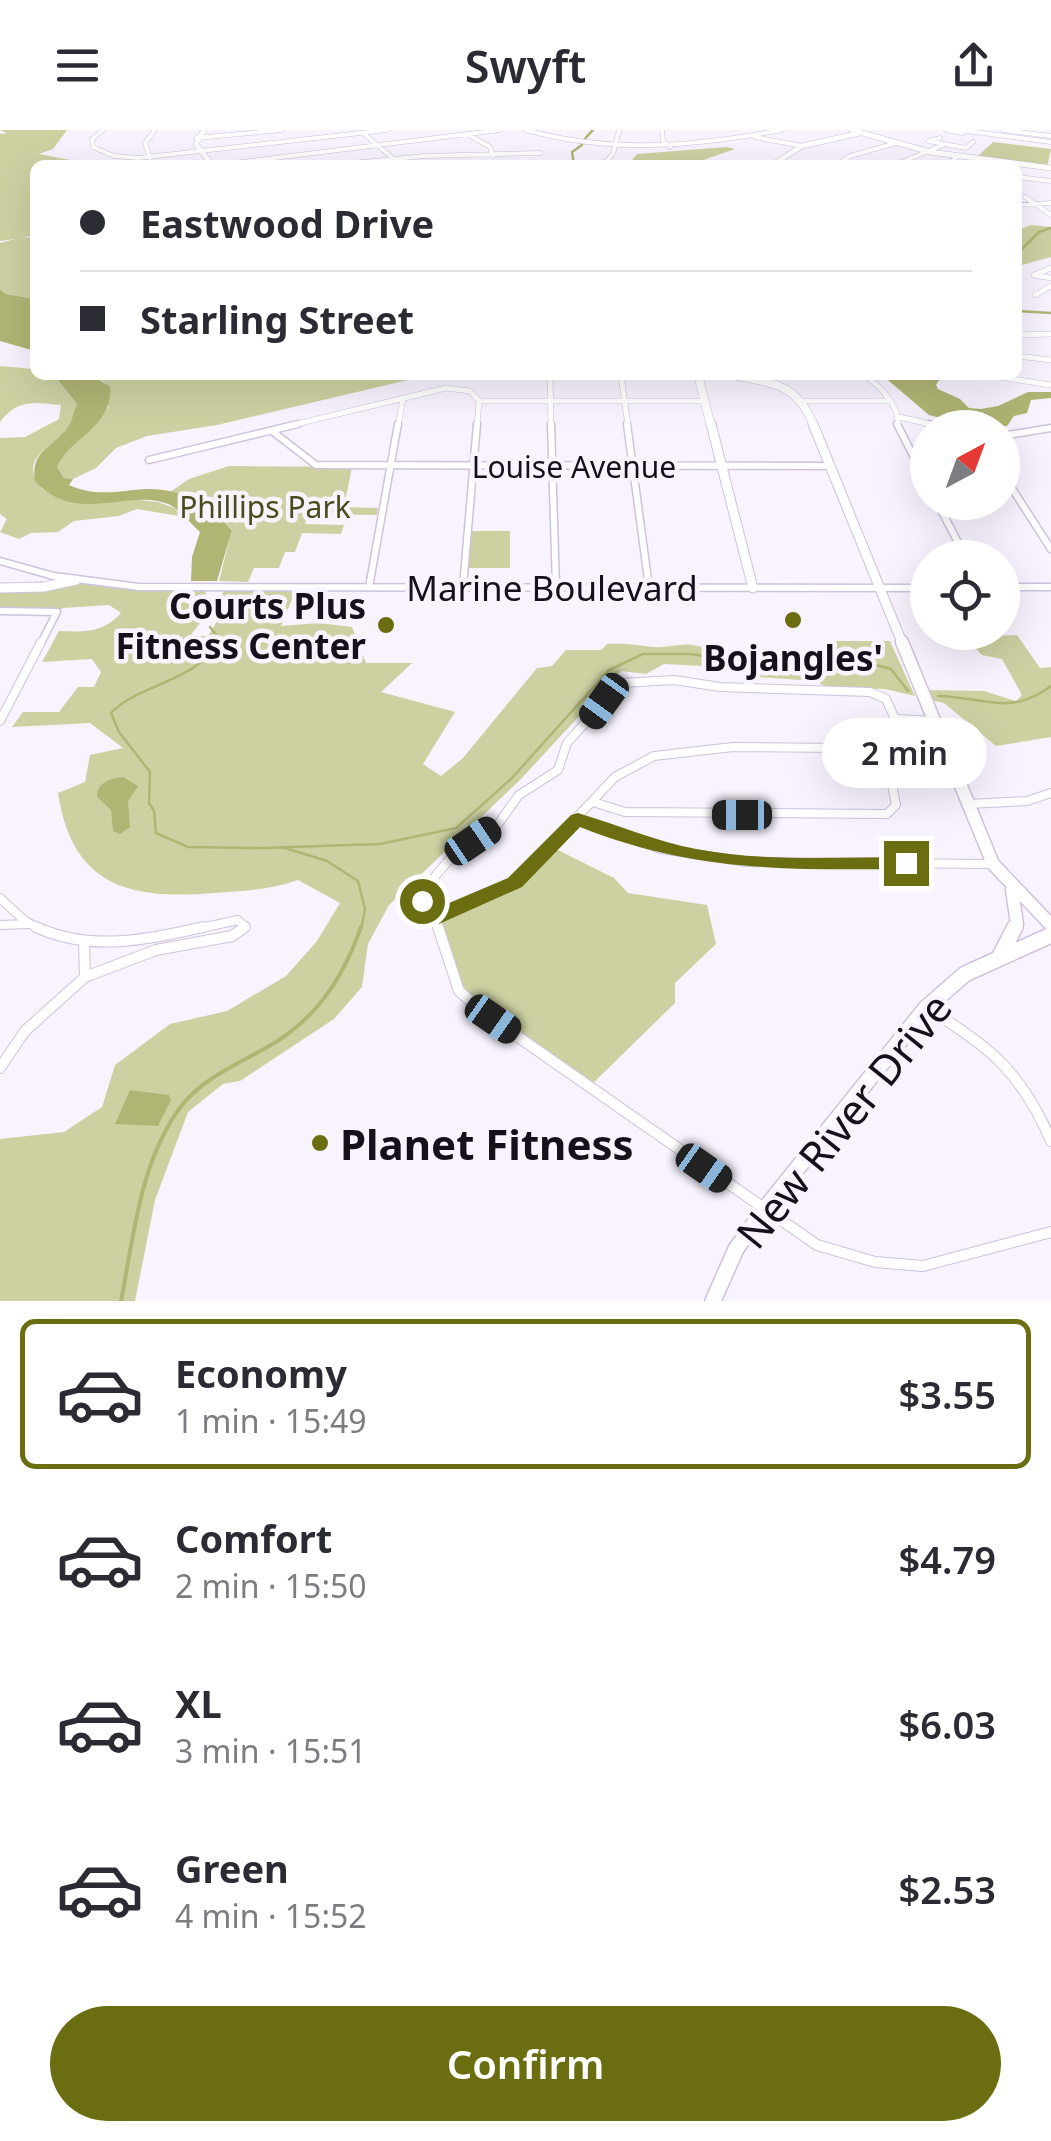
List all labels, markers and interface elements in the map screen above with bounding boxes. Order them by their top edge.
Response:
text: Swyft [465,35,586,96]
icon: menu [50,38,105,93]
icon: share [946,38,1001,93]
text: Eastwood Drive [140,197,434,249]
text: Starling Street [140,293,414,345]
north arrow [910,410,1020,520]
map controls [910,410,1020,650]
street label: Louise Avenue [472,446,676,487]
park label: Phillips Park [179,486,351,527]
button: locate [910,540,1020,650]
street label: Marine Boulevard [406,564,698,611]
place label: Courts Plus Fitness Center [115,582,366,669]
marker: Bojangles' [782,609,804,631]
marker: Courts Plus Fitness Center [375,614,397,636]
place label: Bojangles' [703,634,883,681]
car [574,668,634,734]
callout: 2 min [824,718,988,788]
text: 2 min [861,731,948,774]
car [712,800,772,830]
car [440,812,506,870]
route end [884,841,929,886]
route start [400,879,445,924]
street label: New River Drive [722,981,964,1259]
car [460,990,526,1048]
place label: Planet Fitness [340,1115,634,1172]
marker: Planet Fitness [309,1132,331,1154]
car [671,1139,737,1197]
text: Economy [175,1347,347,1399]
icon: car [55,1349,145,1439]
text: $3.55 [899,1368,996,1420]
text: 1 min · 15:49 [175,1399,367,1442]
text: Comfort [175,1512,332,1564]
icon: car [55,1514,145,1604]
text: $4.79 [899,1533,996,1585]
text: 2 min · 15:50 [175,1564,367,1607]
text: XL [175,1677,222,1729]
icon: car [55,1679,145,1769]
text: $6.03 [899,1698,996,1750]
text: 3 min · 15:51 [175,1729,367,1772]
text: Green [175,1842,289,1894]
icon: car [55,1844,145,1934]
text: $2.53 [899,1863,996,1915]
text: 4 min · 15:52 [175,1894,367,1937]
button: Confirm [50,2006,1001,2121]

